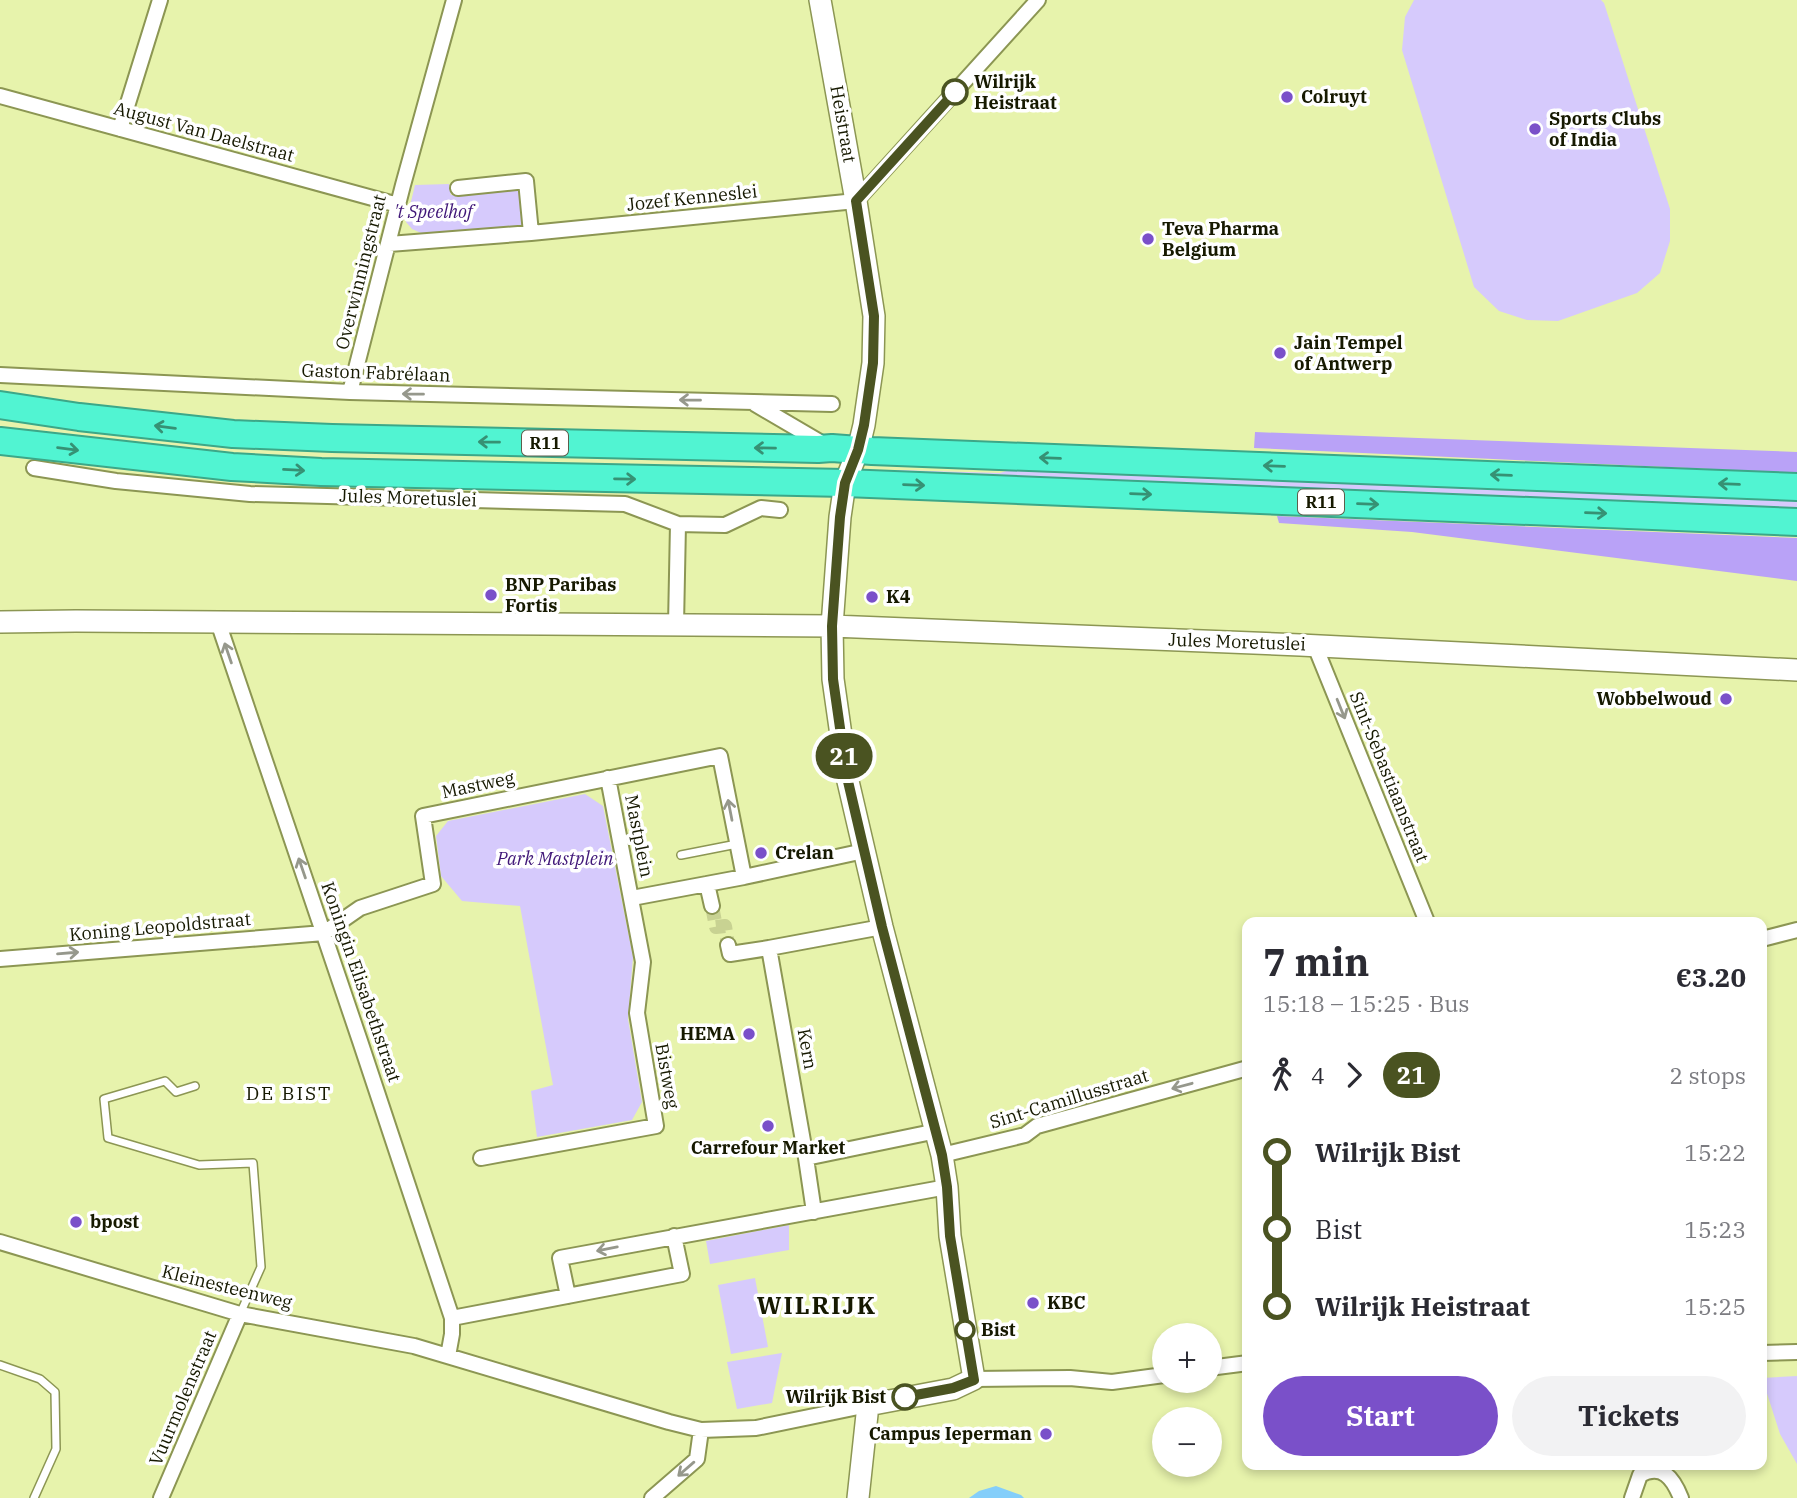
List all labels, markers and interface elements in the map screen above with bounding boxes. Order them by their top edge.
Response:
place label: Wilrijk Heistraat [974,70,1057,114]
marker: Wilrijk Heistraat [942,79,968,105]
street label: Heistraat [825,83,862,164]
place label: Colruyt [1301,85,1367,108]
marker: Colruyt [1279,89,1295,105]
street label: August Van Daelstraat [111,96,297,167]
place label: Sports Clubs of India [1549,107,1661,151]
marker: Sports Clubs of India [1527,121,1543,137]
street label: Jozef Kenneslei [626,179,759,216]
street label: Overwinningstraat [330,192,391,352]
park label: 't Speelhof [394,200,476,223]
place label: Teva Pharma Belgium [1162,217,1279,261]
marker: Teva Pharma Belgium [1140,231,1156,247]
place label: Jain Tempel of Antwerp [1294,331,1403,375]
marker: Jain Tempel of Antwerp [1272,345,1288,361]
street label: Gaston Fabrélaan [301,358,451,387]
one-way arrow [402,387,425,400]
one-way arrow [679,394,702,407]
one-way arrow [154,420,177,433]
road number: R11 [522,430,568,456]
one-way arrow [477,435,500,448]
one-way arrow [754,441,777,454]
one-way arrow [56,443,79,456]
one-way arrow [1039,451,1062,464]
one-way arrow [1263,460,1286,473]
one-way arrow [282,464,305,477]
one-way arrow [1490,469,1513,482]
one-way arrow [613,473,636,486]
one-way arrow [1718,478,1741,491]
one-way arrow [902,479,925,492]
street label: Jules Moretuslei [339,484,478,511]
one-way arrow [1129,488,1152,501]
road number: R11 [1298,489,1344,514]
one-way arrow [1356,498,1379,511]
one-way arrow [1584,507,1607,520]
place label: BNP Paribas Fortis [505,573,616,617]
place label: K4 [886,585,911,608]
marker: BNP Paribas Fortis [483,587,499,603]
marker: K4 [864,589,880,605]
street label: Jules Moretuslei [1168,628,1307,655]
one-way arrow [221,642,234,664]
place label: Wobbelwoud [1597,687,1712,710]
street label: Sint-Sebastiaanstraat [1345,688,1434,866]
marker: Wobbelwoud [1718,691,1734,707]
one-way arrow [1335,698,1348,719]
line badge: 21 [812,733,876,779]
text: 21 [830,740,858,772]
street label: Mastweg [439,766,517,803]
street label: Mastplein [620,793,659,879]
one-way arrow [723,799,737,822]
place label: Crelan [775,841,834,864]
marker: Crelan [753,845,769,861]
park label: Park Mastplein [496,847,614,870]
one-way arrow [295,858,307,880]
street label: Koningin Elisabethstraat [316,879,407,1085]
street label: Koning Leopoldstraat [68,907,252,946]
text: 7 min [1263,937,1369,986]
one-way arrow [56,946,79,959]
text: €3.20 [1676,960,1746,994]
text: 15:18 – 15:25 · Bus [1263,988,1470,1018]
place label: HEMA [680,1022,735,1045]
marker: HEMA [741,1026,757,1042]
street label: Kern [793,1027,822,1071]
street label: Bistweg [650,1041,685,1111]
icon: walk [1263,1056,1301,1094]
icon: forward [1335,1056,1373,1094]
text: 21 [1397,1059,1426,1091]
text: 4 [1311,1060,1325,1090]
text: 2 stops [1669,1060,1746,1090]
street label: Sint-Camillusstraat [987,1063,1151,1134]
one-way arrow [1171,1080,1194,1093]
district label: DE BIST [246,1081,332,1105]
marker: Carrefour Market [760,1118,776,1134]
text: Wilrijk Bist [1315,1135,1460,1169]
place label: Carrefour Market [691,1136,846,1159]
text: 15:22 [1684,1137,1746,1167]
place label: bpost [90,1210,139,1233]
text: Bist [1315,1212,1362,1246]
marker: bpost [68,1214,84,1230]
text: 15:23 [1684,1214,1746,1244]
one-way arrow [596,1242,619,1256]
street label: Kleinesteenweg [160,1259,295,1314]
district label: WILRIJK [757,1289,877,1321]
text: Wilrijk Heistraat [1315,1289,1530,1323]
place label: KBC [1047,1291,1085,1314]
text: 15:25 [1684,1291,1746,1321]
marker: KBC [1025,1295,1041,1311]
place label: Bist [981,1318,1016,1341]
marker: Bist [955,1320,975,1340]
map controls [1152,1323,1222,1477]
button: + [1152,1323,1222,1393]
street label: Vuurmolenstraat [144,1327,221,1469]
button: Start [1263,1376,1498,1456]
button: Tickets [1512,1376,1746,1456]
marker: Wilrijk Bist [892,1384,918,1410]
place label: Wilrijk Bist [785,1385,886,1408]
button: − [1152,1407,1222,1477]
place label: Campus Ieperman [869,1422,1032,1445]
marker: Campus Ieperman [1038,1426,1054,1442]
one-way arrow [677,1461,695,1477]

